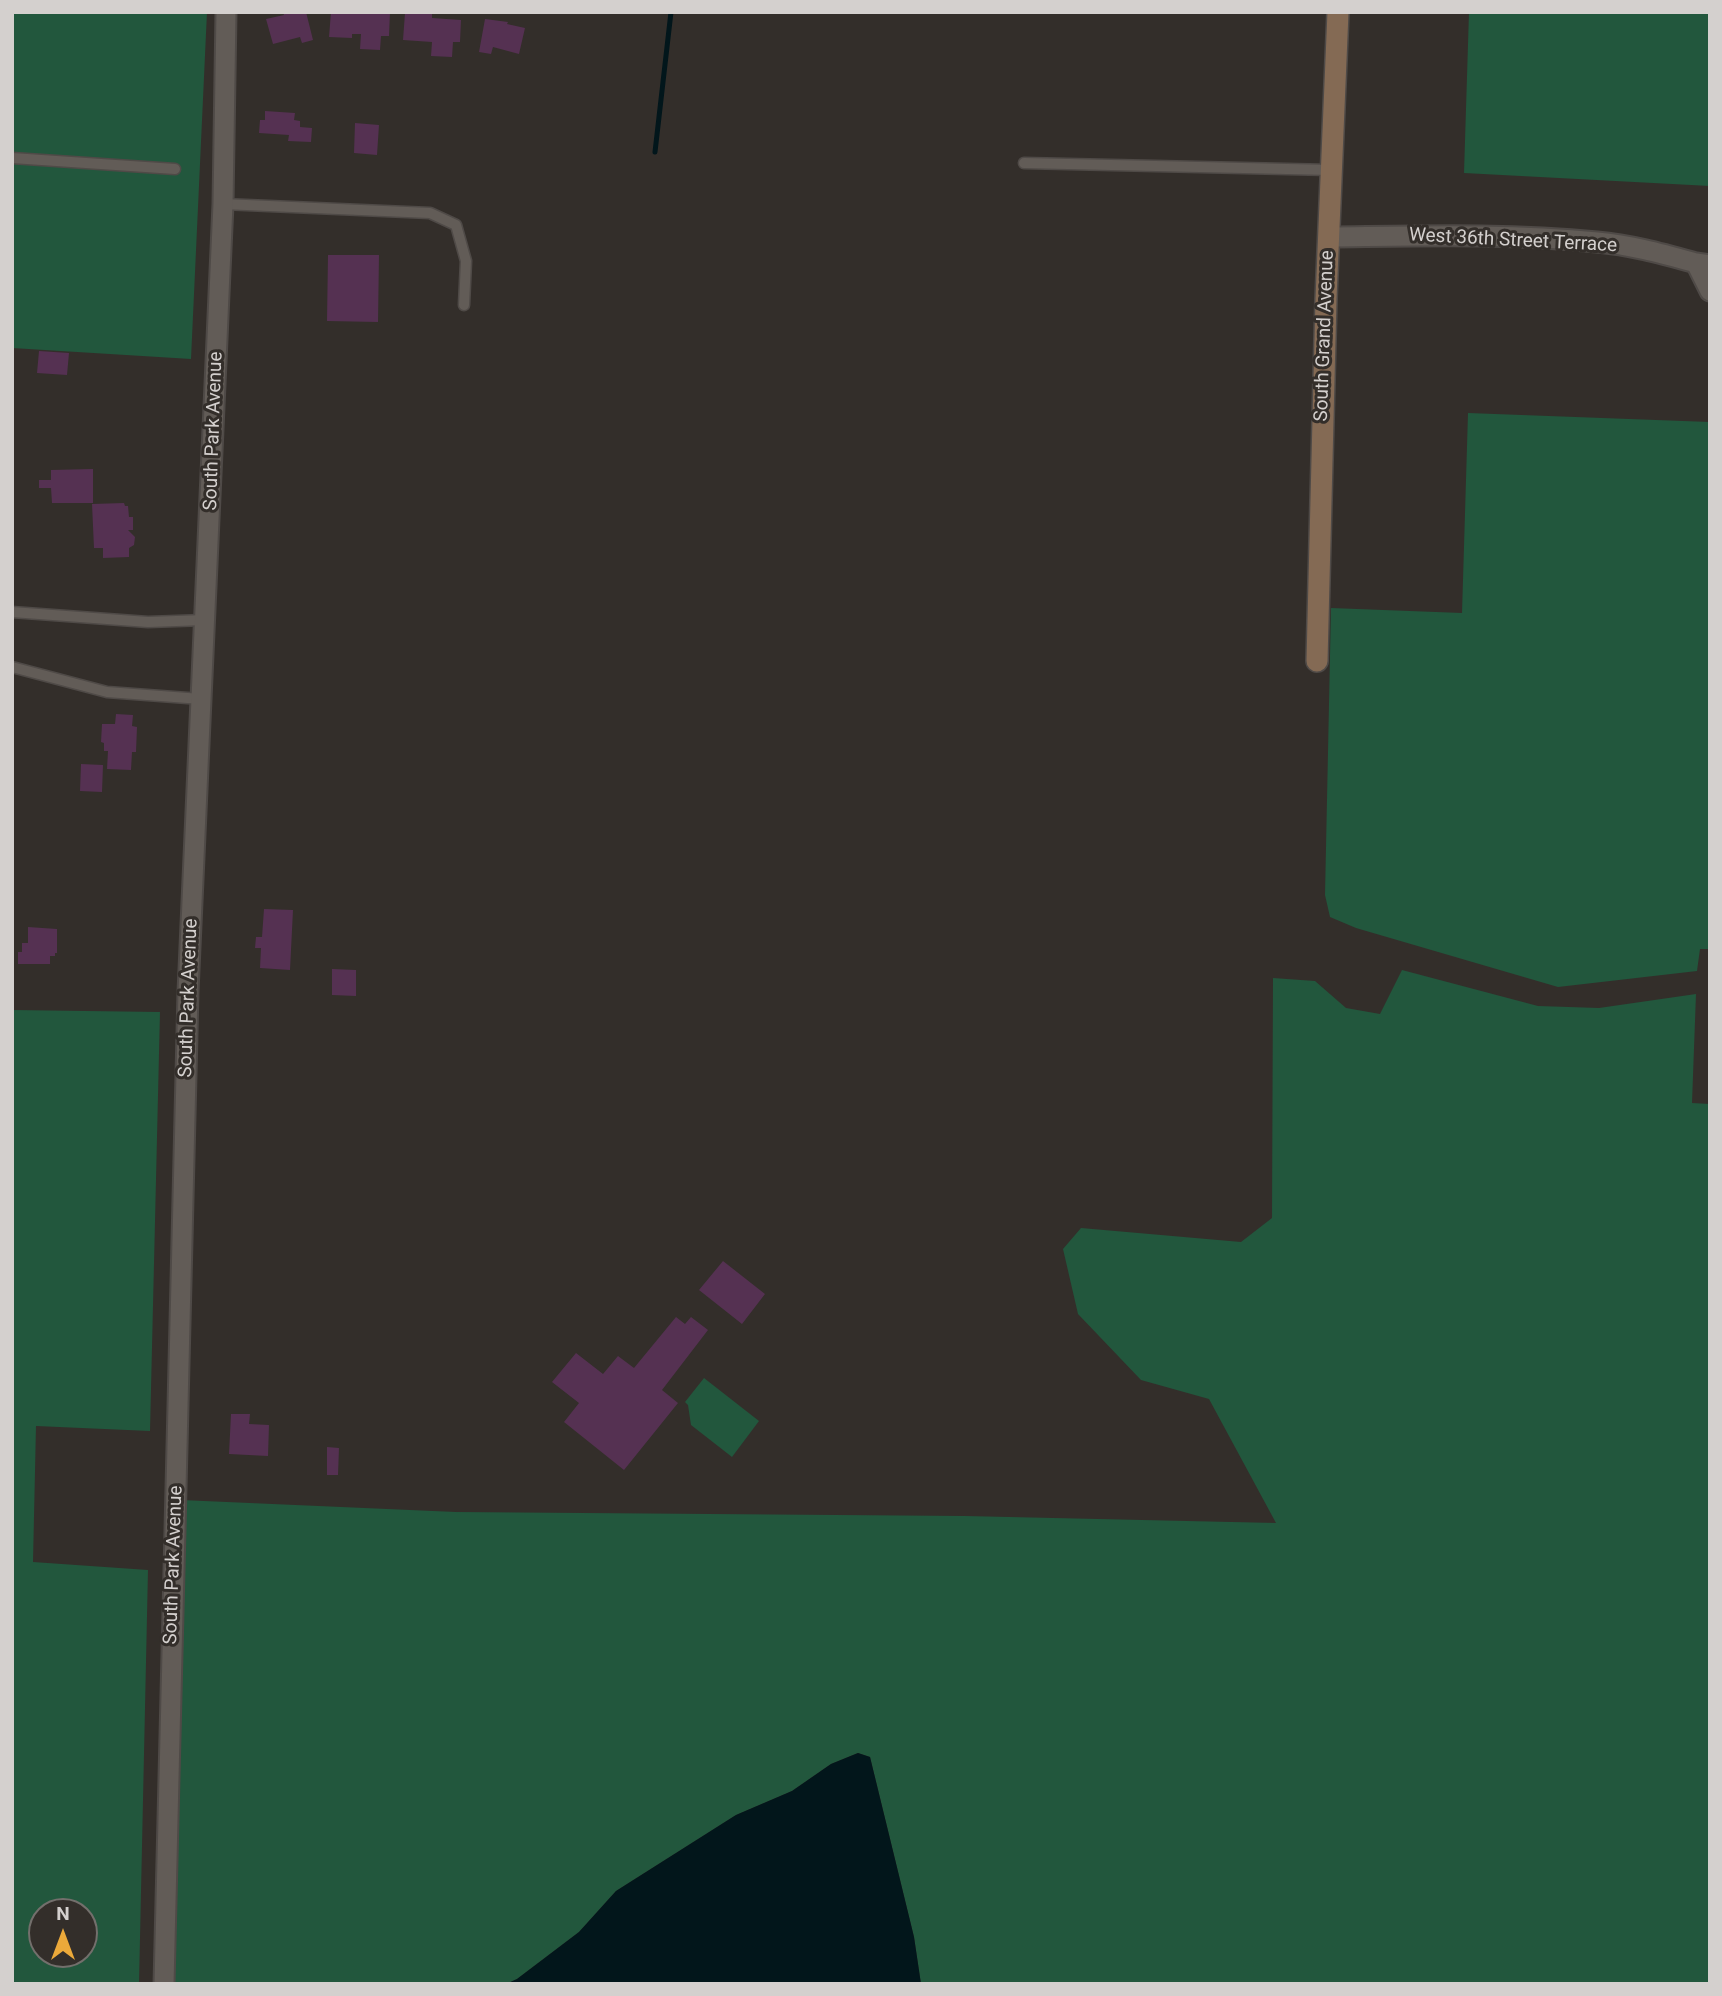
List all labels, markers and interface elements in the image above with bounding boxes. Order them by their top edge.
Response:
street label: West 36th Street Terrace [1408,224,1618,258]
street label: South Grand Avenue [1311,250,1339,422]
street label: South Park Avenue [200,351,228,511]
street label: South Park Avenue [175,918,203,1078]
street label: South Park Avenue [160,1485,188,1645]
north arrow [28,1898,98,1968]
text: N [56,1902,70,1925]

